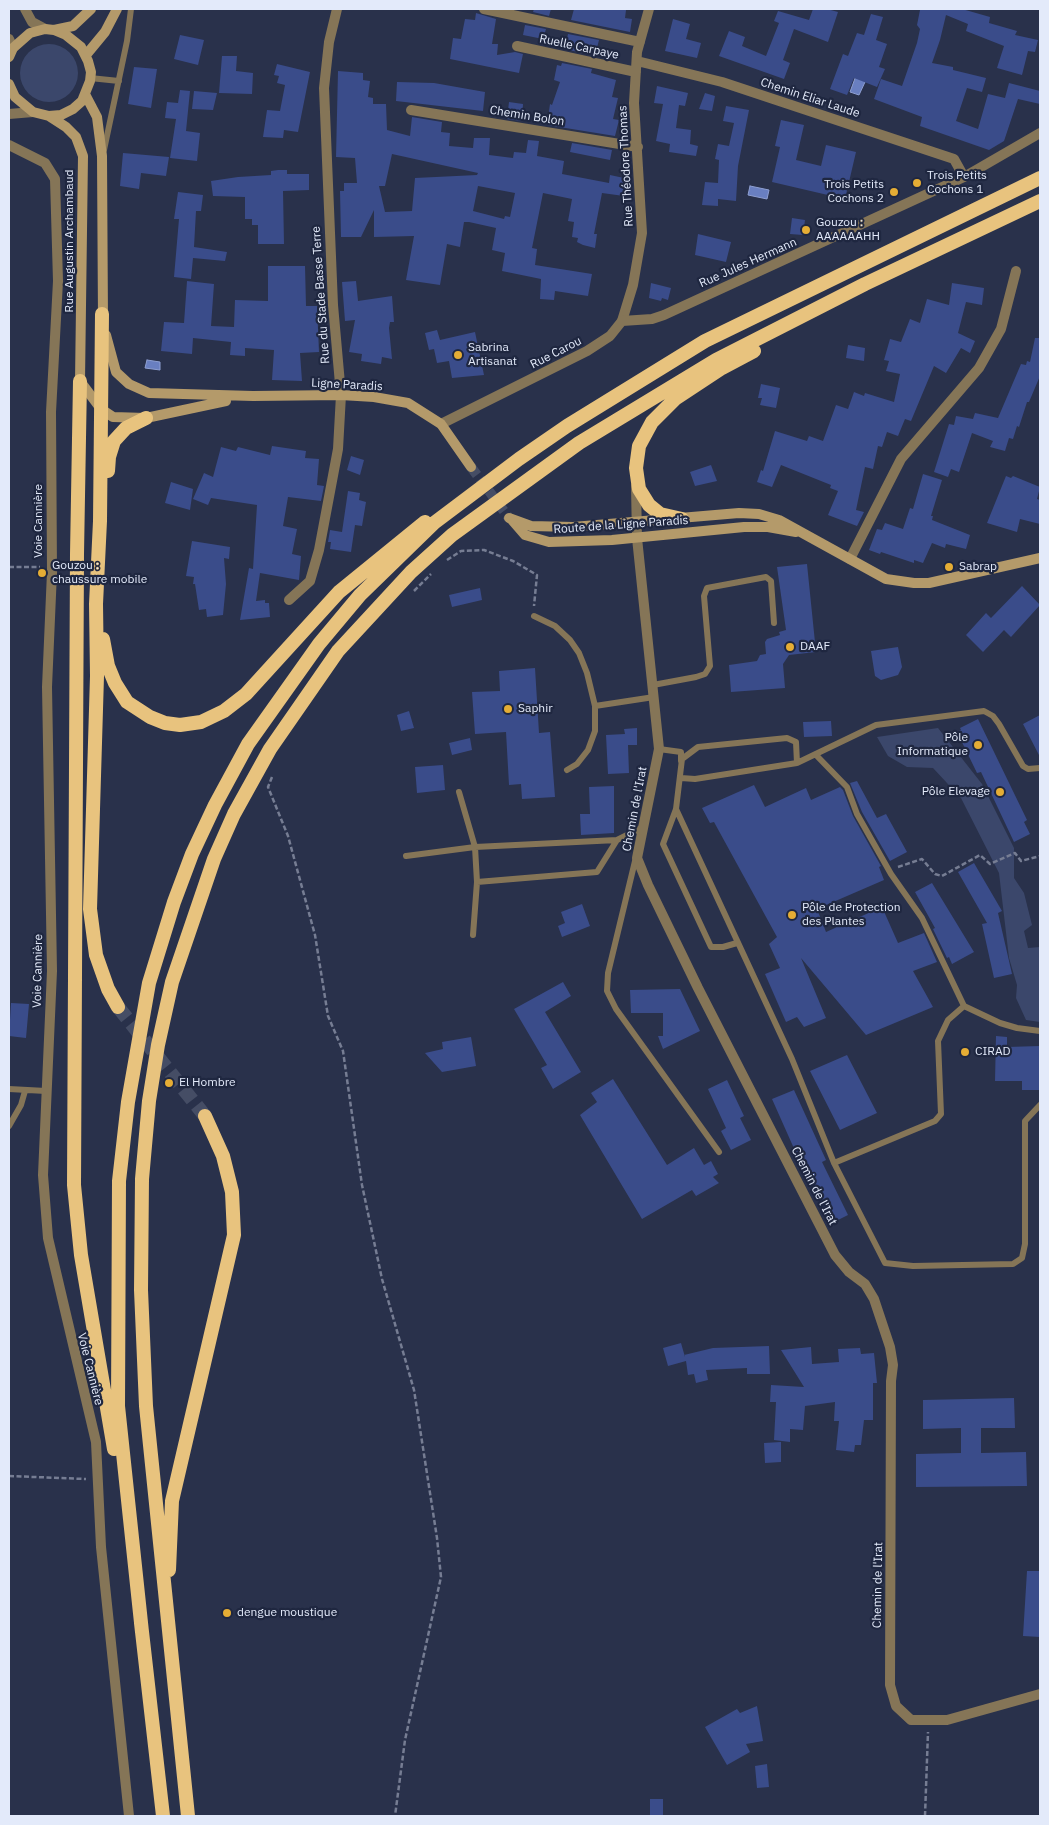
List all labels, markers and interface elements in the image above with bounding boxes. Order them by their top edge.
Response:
street label: Ruelle Carpaye [538,32,620,62]
street label: Chemin Eliar Laude [758,75,862,121]
street label: Chemin Bolon [489,103,565,129]
street label: Rue Théodore Thomas [616,105,636,227]
street label: Rue Augustin Archambaud [63,169,77,313]
place label: Trois Petits Cochons 1 [927,169,987,197]
marker: Trois Petits Cochons 1 [911,177,923,189]
place label: Trois Petits Cochons 2 [824,178,884,206]
marker: Trois Petits Cochons 2 [888,186,900,198]
place label: Gouzou : AAAAAAHH [816,216,880,244]
marker: Gouzou : AAAAAAHH [800,224,812,236]
street label: Rue du Stade Basse Terre [309,226,333,364]
street label: Rue Jules Hermann [697,235,799,291]
street label: Rue Carou [528,334,584,372]
place label: Sabrina Artisanat [468,341,517,369]
marker: Sabrina Artisanat [452,349,464,361]
street label: Ligne Paradis [311,376,383,394]
street label: Voie Cannière [32,484,46,558]
street label: Route de la Ligne Paradis [553,513,689,537]
place label: Gouzou : chaussure mobile [52,559,147,587]
place label: Sabrap [959,560,997,574]
marker: Sabrap [943,561,955,573]
marker: Gouzou : chaussure mobile [36,567,48,579]
place label: DAAF [800,640,830,654]
marker: DAAF [784,641,796,653]
place label: Saphir [518,702,553,716]
marker: Saphir [502,703,514,715]
place label: Pôle Informatique [897,731,968,759]
marker: Pôle Informatique [972,739,984,751]
street label: Chemin de l'Irat [620,765,650,853]
place label: Pôle Elevage [922,785,990,799]
marker: Pôle Elevage [994,786,1006,798]
place label: Pôle de Protection des Plantes [802,901,901,929]
marker: Pôle de Protection des Plantes [786,909,798,921]
street label: Voie Cannière [30,934,46,1008]
place label: CIRAD [975,1045,1011,1059]
marker: CIRAD [959,1046,971,1058]
place label: El Hombre [179,1076,236,1090]
marker: El Hombre [163,1077,175,1089]
street label: Chemin de l'Irat [788,1144,840,1228]
street label: Voie Cannière [74,1331,106,1407]
street label: Chemin de l'Irat [870,1542,886,1628]
place label: dengue moustique [237,1606,337,1620]
marker: dengue moustique [221,1607,233,1619]

